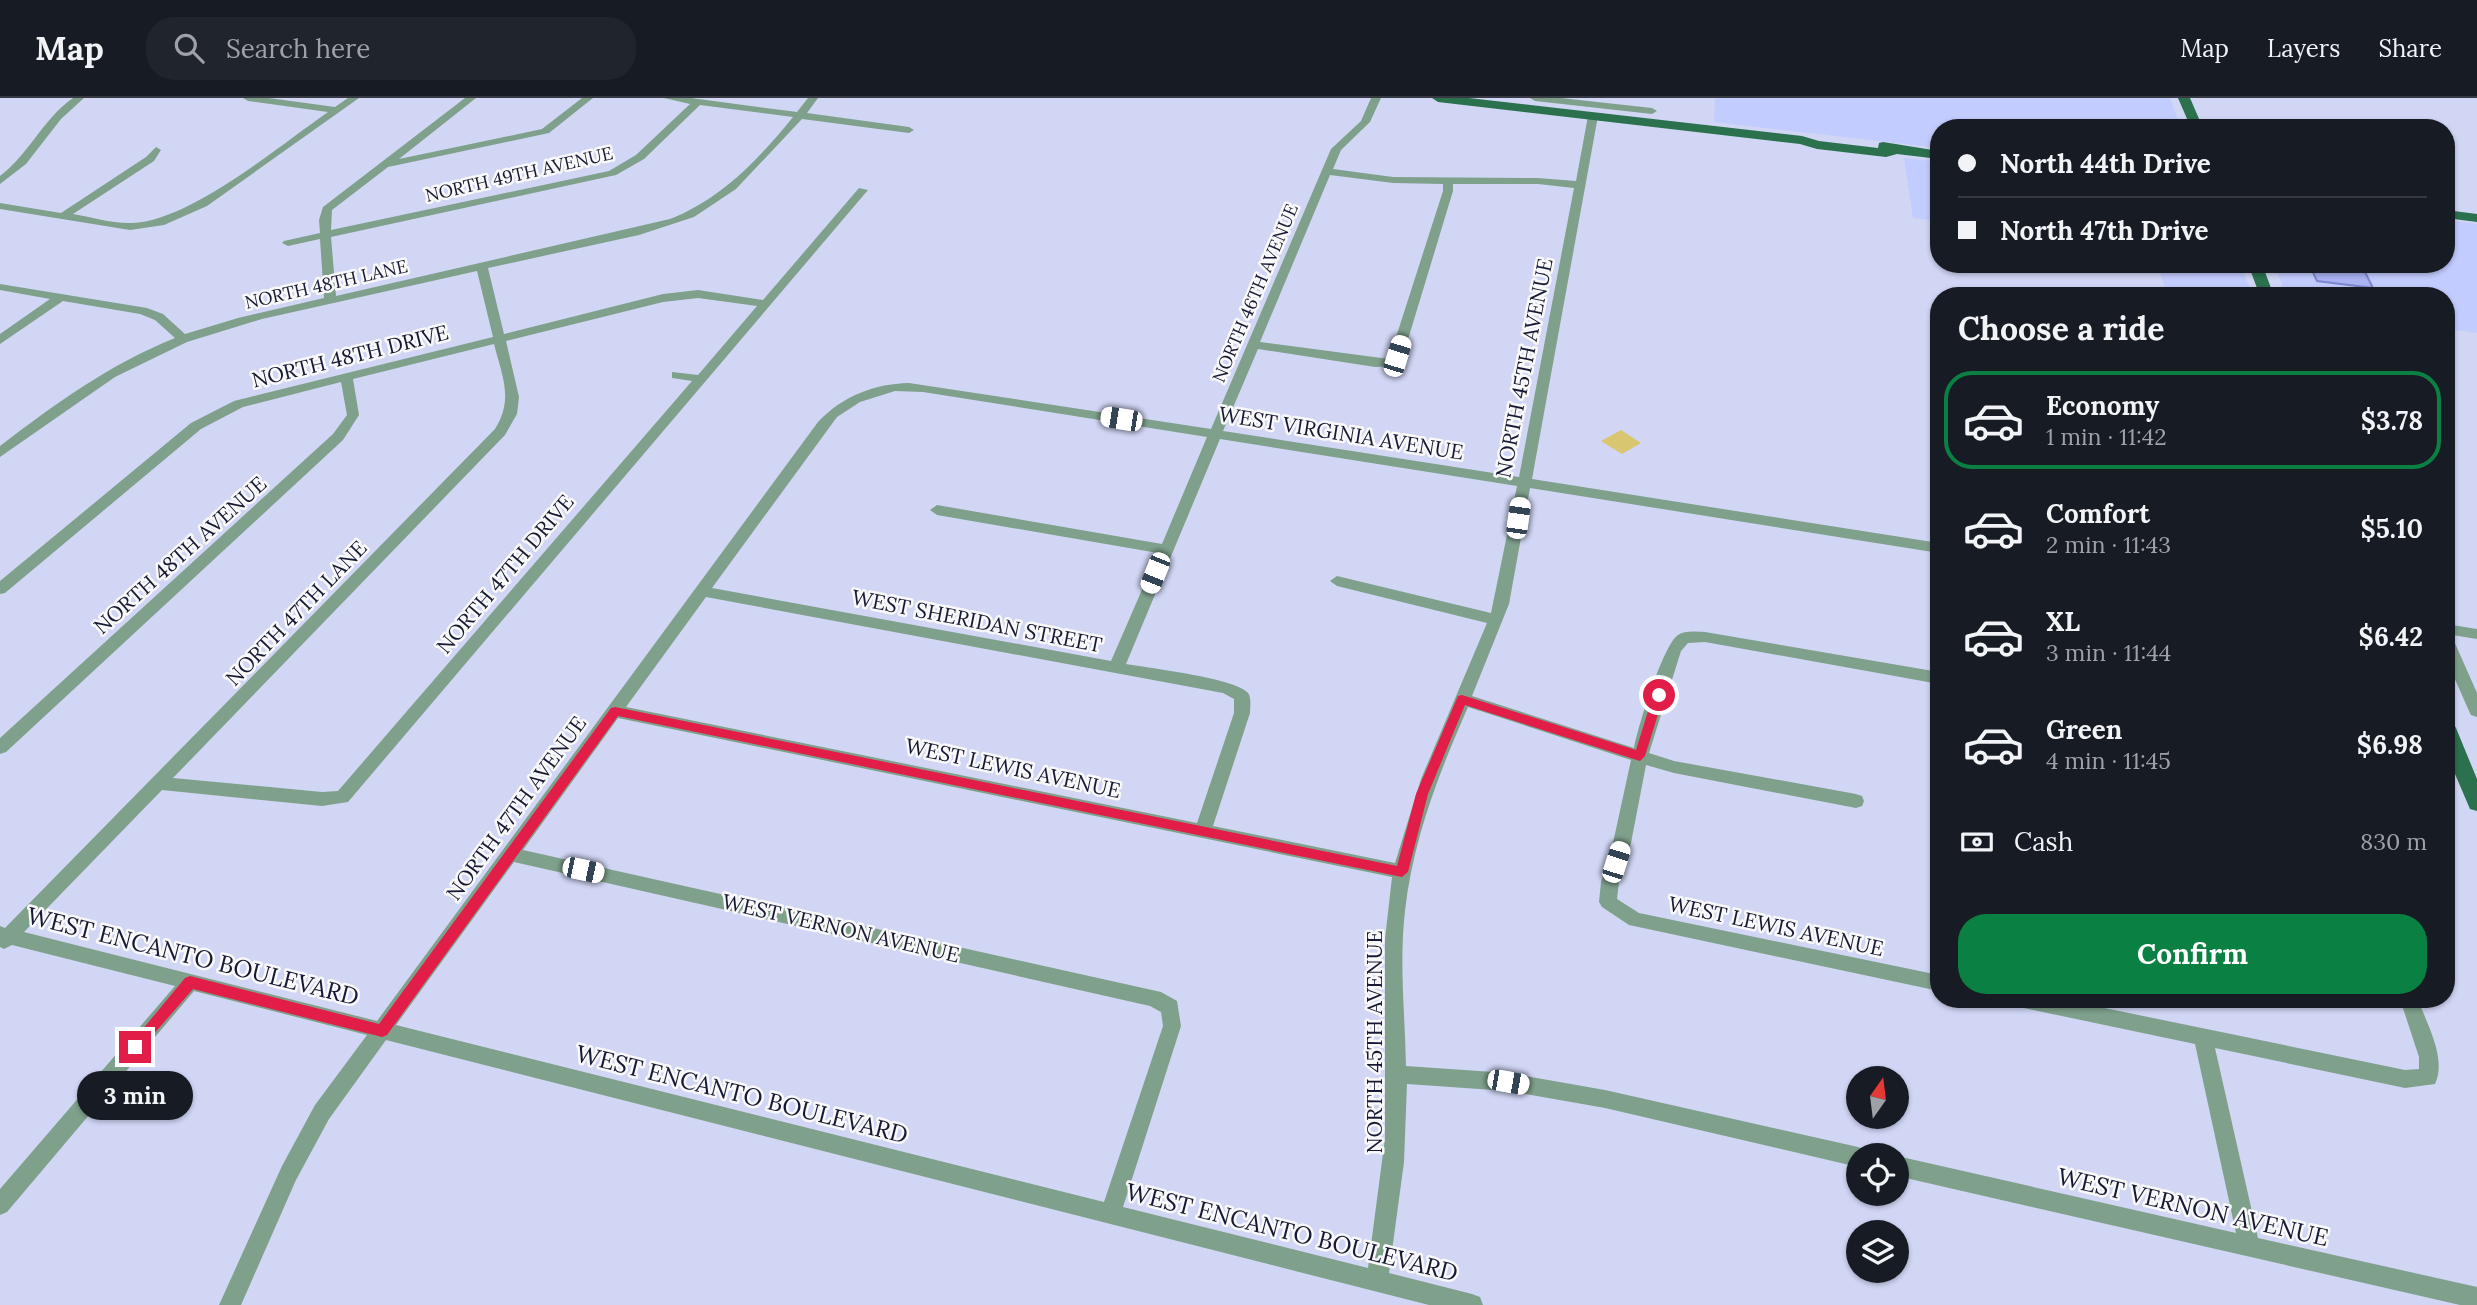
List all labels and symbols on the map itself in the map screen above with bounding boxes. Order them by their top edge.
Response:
street label: NORTH 49TH AVENUE [423,141,615,207]
street label: NORTH 46TH AVENUE [1207,200,1303,386]
street label: NORTH 48TH LANE [242,254,410,314]
street label: NORTH 45TH AVENUE [1489,256,1559,480]
street label: NORTH 48TH DRIVE [249,318,451,394]
car [1381,333,1414,379]
street label: WEST VIRGINIA AVENUE [1217,400,1465,466]
car [1099,405,1144,433]
street label: NORTH 48TH AVENUE [88,470,272,640]
street label: NORTH 47TH DRIVE [430,489,580,659]
car [1505,496,1532,540]
street label: NORTH 47TH LANE [220,535,372,691]
car [1138,550,1173,596]
street label: WEST SHERIDAN STREET [850,583,1104,659]
route start [1643,679,1675,711]
street label: NORTH 47TH AVENUE [440,711,592,905]
street label: WEST LEWIS AVENUE [903,732,1123,804]
car [1600,839,1633,885]
car [561,855,606,885]
street label: WEST VERNON AVENUE [720,888,962,968]
street label: WEST LEWIS AVENUE [1666,890,1886,962]
street label: WEST ENCANTO BOULEVARD [24,900,362,1012]
street label: NORTH 45TH AVENUE [1361,930,1388,1154]
route end [119,1031,151,1063]
street label: WEST ENCANTO BOULEVARD [573,1038,911,1150]
north arrow [1846,1066,1909,1129]
car [1486,1068,1531,1096]
callout: 3 min [77,1072,193,1121]
street label: WEST VERNON AVENUE [2054,1161,2332,1253]
street label: WEST ENCANTO BOULEVARD [1123,1176,1461,1288]

